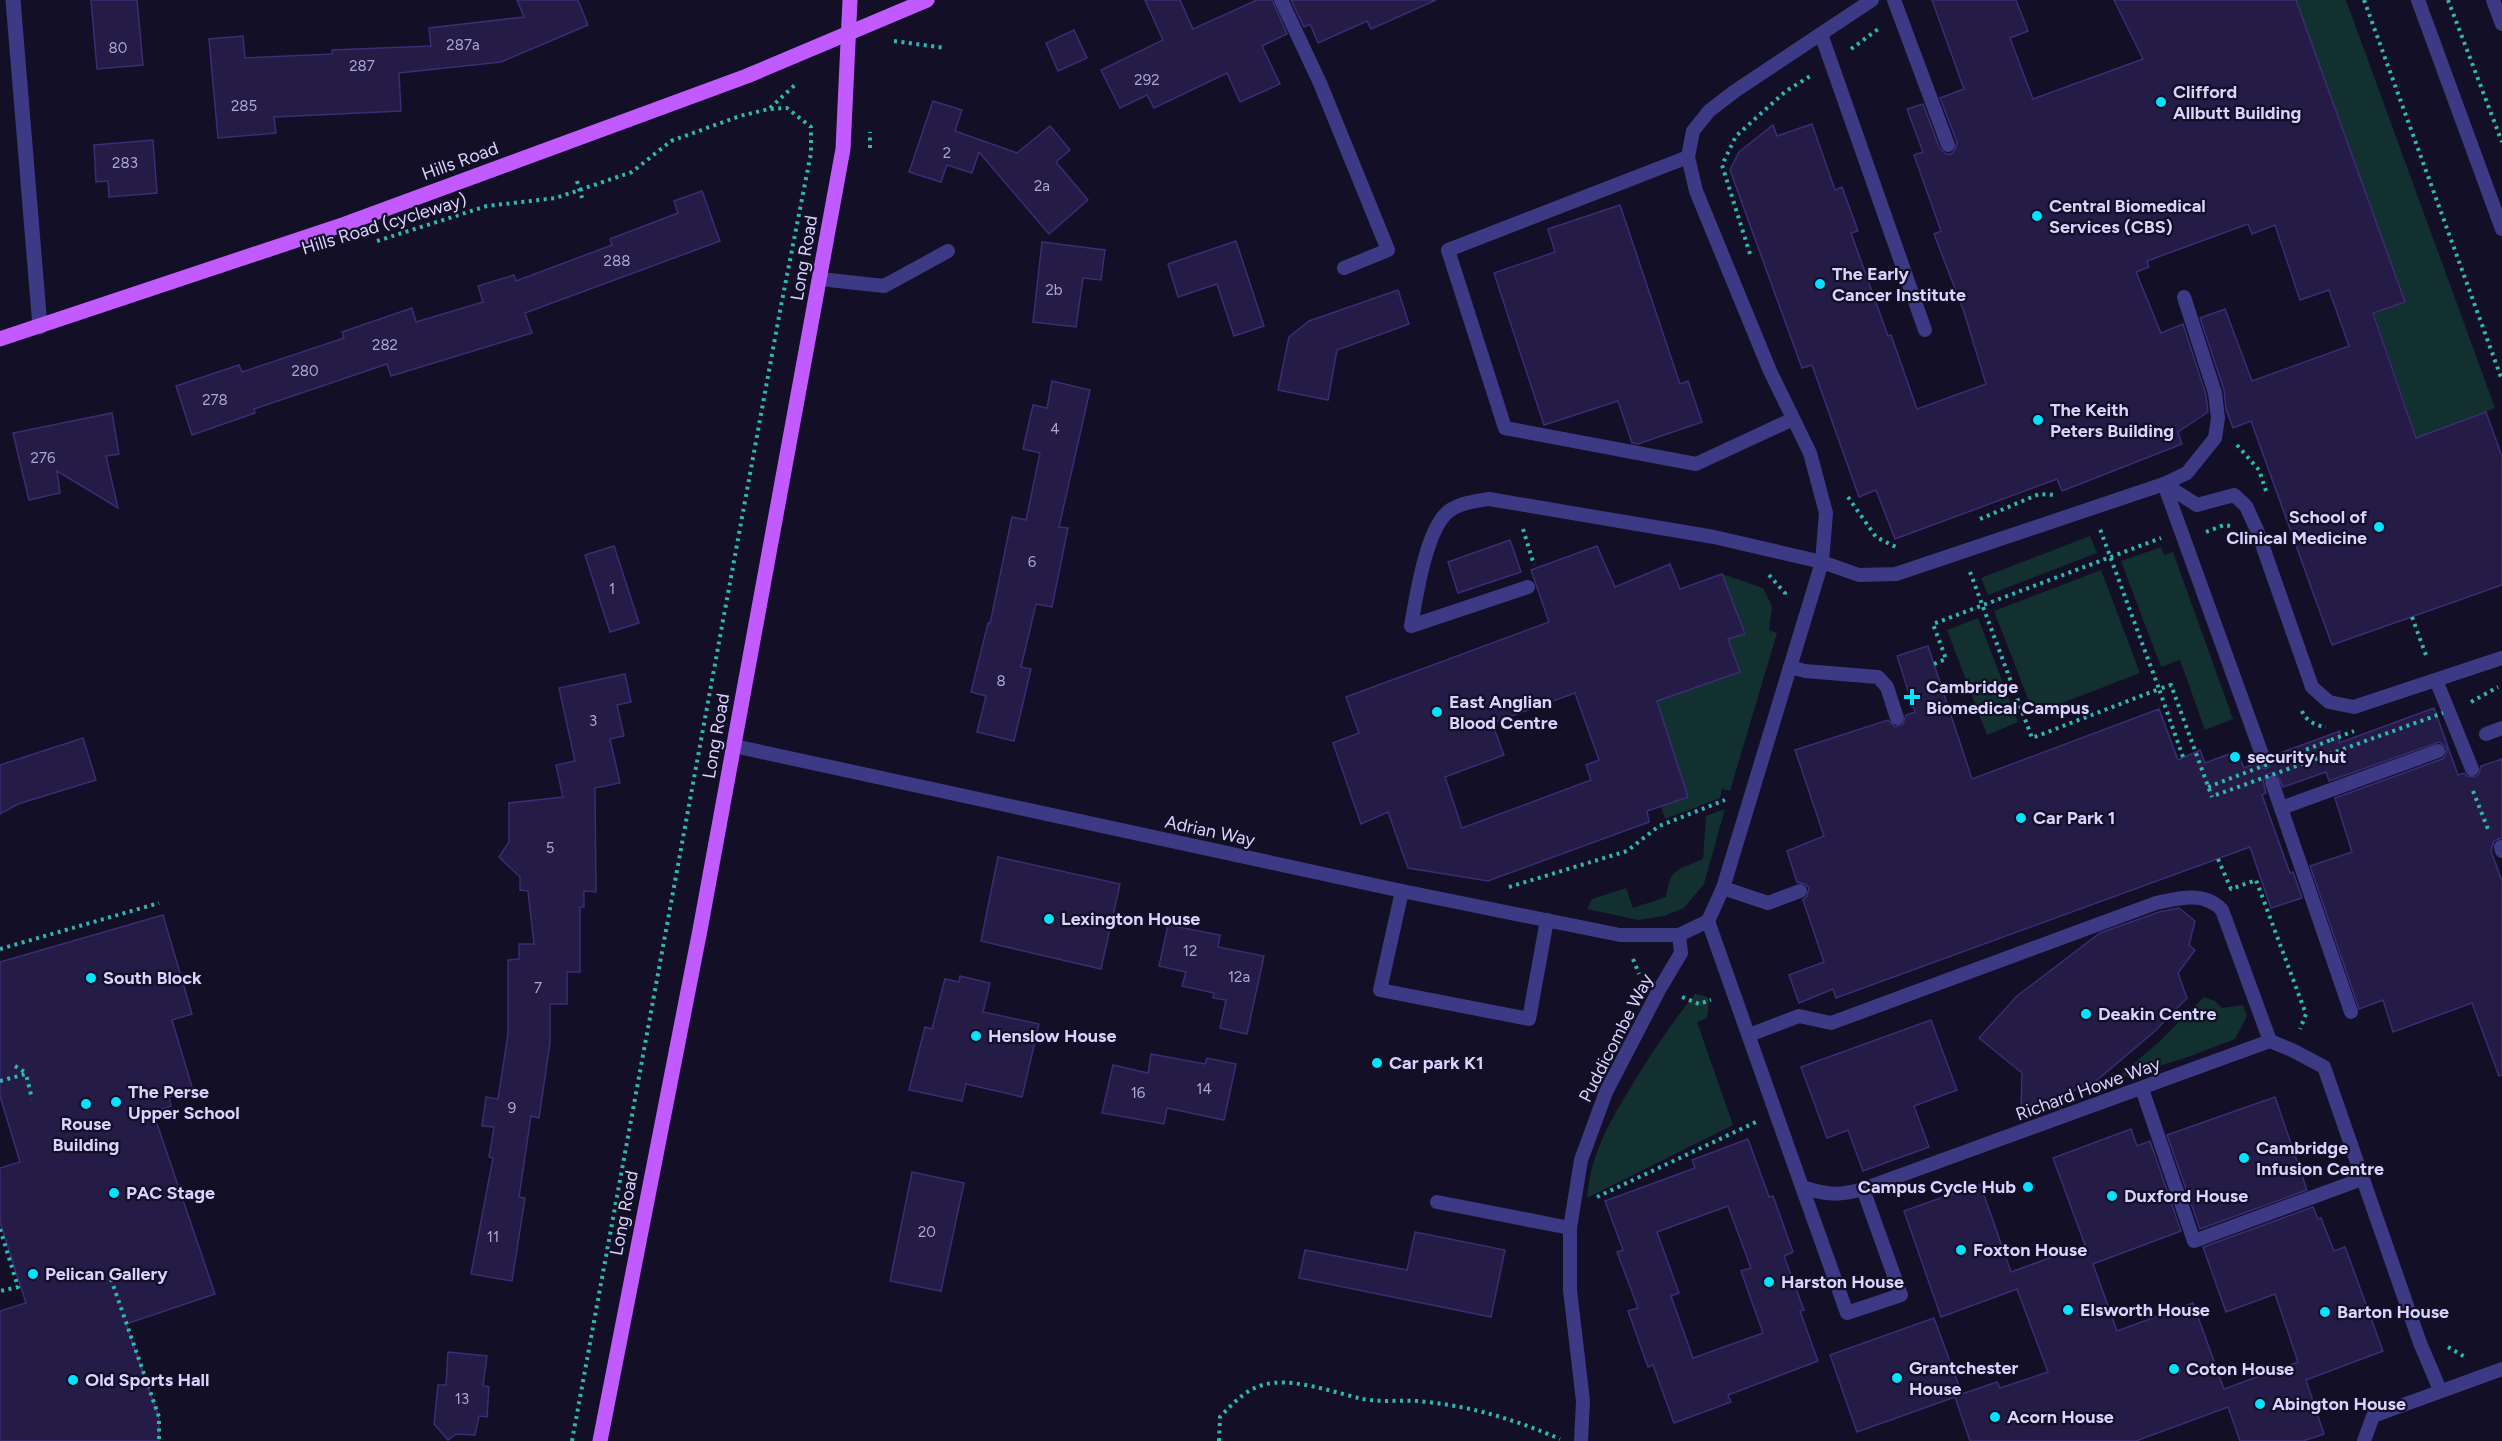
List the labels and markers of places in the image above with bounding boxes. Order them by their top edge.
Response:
place label: Clifford Allbutt Building [2173,81,2301,124]
marker: Clifford Allbutt Building [2154,95,2168,109]
place label: Central Biomedical Services (CBS) [2049,195,2206,238]
marker: Central Biomedical Services (CBS) [2030,209,2044,223]
place label: The Early Cancer Institute [1832,263,1966,306]
marker: The Early Cancer Institute [1813,277,1827,291]
place label: The Keith Peters Building [2050,399,2174,442]
marker: The Keith Peters Building [2031,413,2045,427]
place label: School of Clinical Medicine [2226,506,2368,549]
marker: School of Clinical Medicine [2372,520,2386,534]
place label: Cambridge Biomedical Campus [1926,676,2090,719]
marker: Cambridge Biomedical Campus [1903,688,1921,706]
place label: East Anglian Blood Centre [1449,691,1558,734]
marker: East Anglian Blood Centre [1430,705,1444,719]
place label: security hut [2247,746,2347,768]
marker: security hut [2228,750,2242,764]
place label: Car Park 1 [2033,807,2115,829]
marker: Car Park 1 [2014,811,2028,825]
place label: Lexington House [1061,908,1200,930]
marker: Lexington House [1042,912,1056,926]
place label: South Block [103,967,202,989]
marker: South Block [84,971,98,985]
place label: Deakin Centre [2098,1003,2216,1025]
marker: Deakin Centre [2079,1007,2093,1021]
place label: Henslow House [988,1025,1116,1047]
marker: Henslow House [969,1029,983,1043]
place label: Car park K1 [1389,1052,1484,1074]
marker: Car park K1 [1370,1056,1384,1070]
place label: The Perse Upper School [128,1081,240,1124]
marker: The Perse Upper School [109,1095,123,1109]
marker: Rouse Building [79,1097,93,1111]
place label: Rouse Building [53,1113,119,1156]
place label: Cambridge Infusion Centre [2256,1137,2384,1180]
marker: Cambridge Infusion Centre [2237,1151,2251,1165]
place label: Campus Cycle Hub [1858,1176,2016,1198]
marker: Campus Cycle Hub [2021,1180,2035,1194]
place label: PAC Stage [126,1182,215,1204]
place label: Duxford House [2124,1185,2248,1207]
marker: PAC Stage [107,1186,121,1200]
marker: Duxford House [2105,1189,2119,1203]
place label: Foxton House [1973,1239,2087,1261]
marker: Foxton House [1954,1243,1968,1257]
place label: Pelican Gallery [45,1263,168,1285]
marker: Pelican Gallery [26,1267,40,1281]
place label: Harston House [1781,1271,1904,1293]
marker: Harston House [1762,1275,1776,1289]
place label: Elsworth House [2080,1299,2210,1321]
place label: Barton House [2337,1301,2449,1323]
marker: Elsworth House [2061,1303,2075,1317]
marker: Barton House [2318,1305,2332,1319]
place label: Grantchester House [1909,1357,2019,1400]
place label: Coton House [2186,1358,2294,1380]
marker: Coton House [2167,1362,2181,1376]
place label: Old Sports Hall [85,1369,209,1391]
marker: Grantchester House [1890,1371,1904,1385]
marker: Old Sports Hall [66,1373,80,1387]
place label: Abington House [2272,1393,2406,1415]
marker: Abington House [2253,1397,2267,1411]
place label: Acorn House [2007,1406,2114,1428]
marker: Acorn House [1988,1410,2002,1424]

